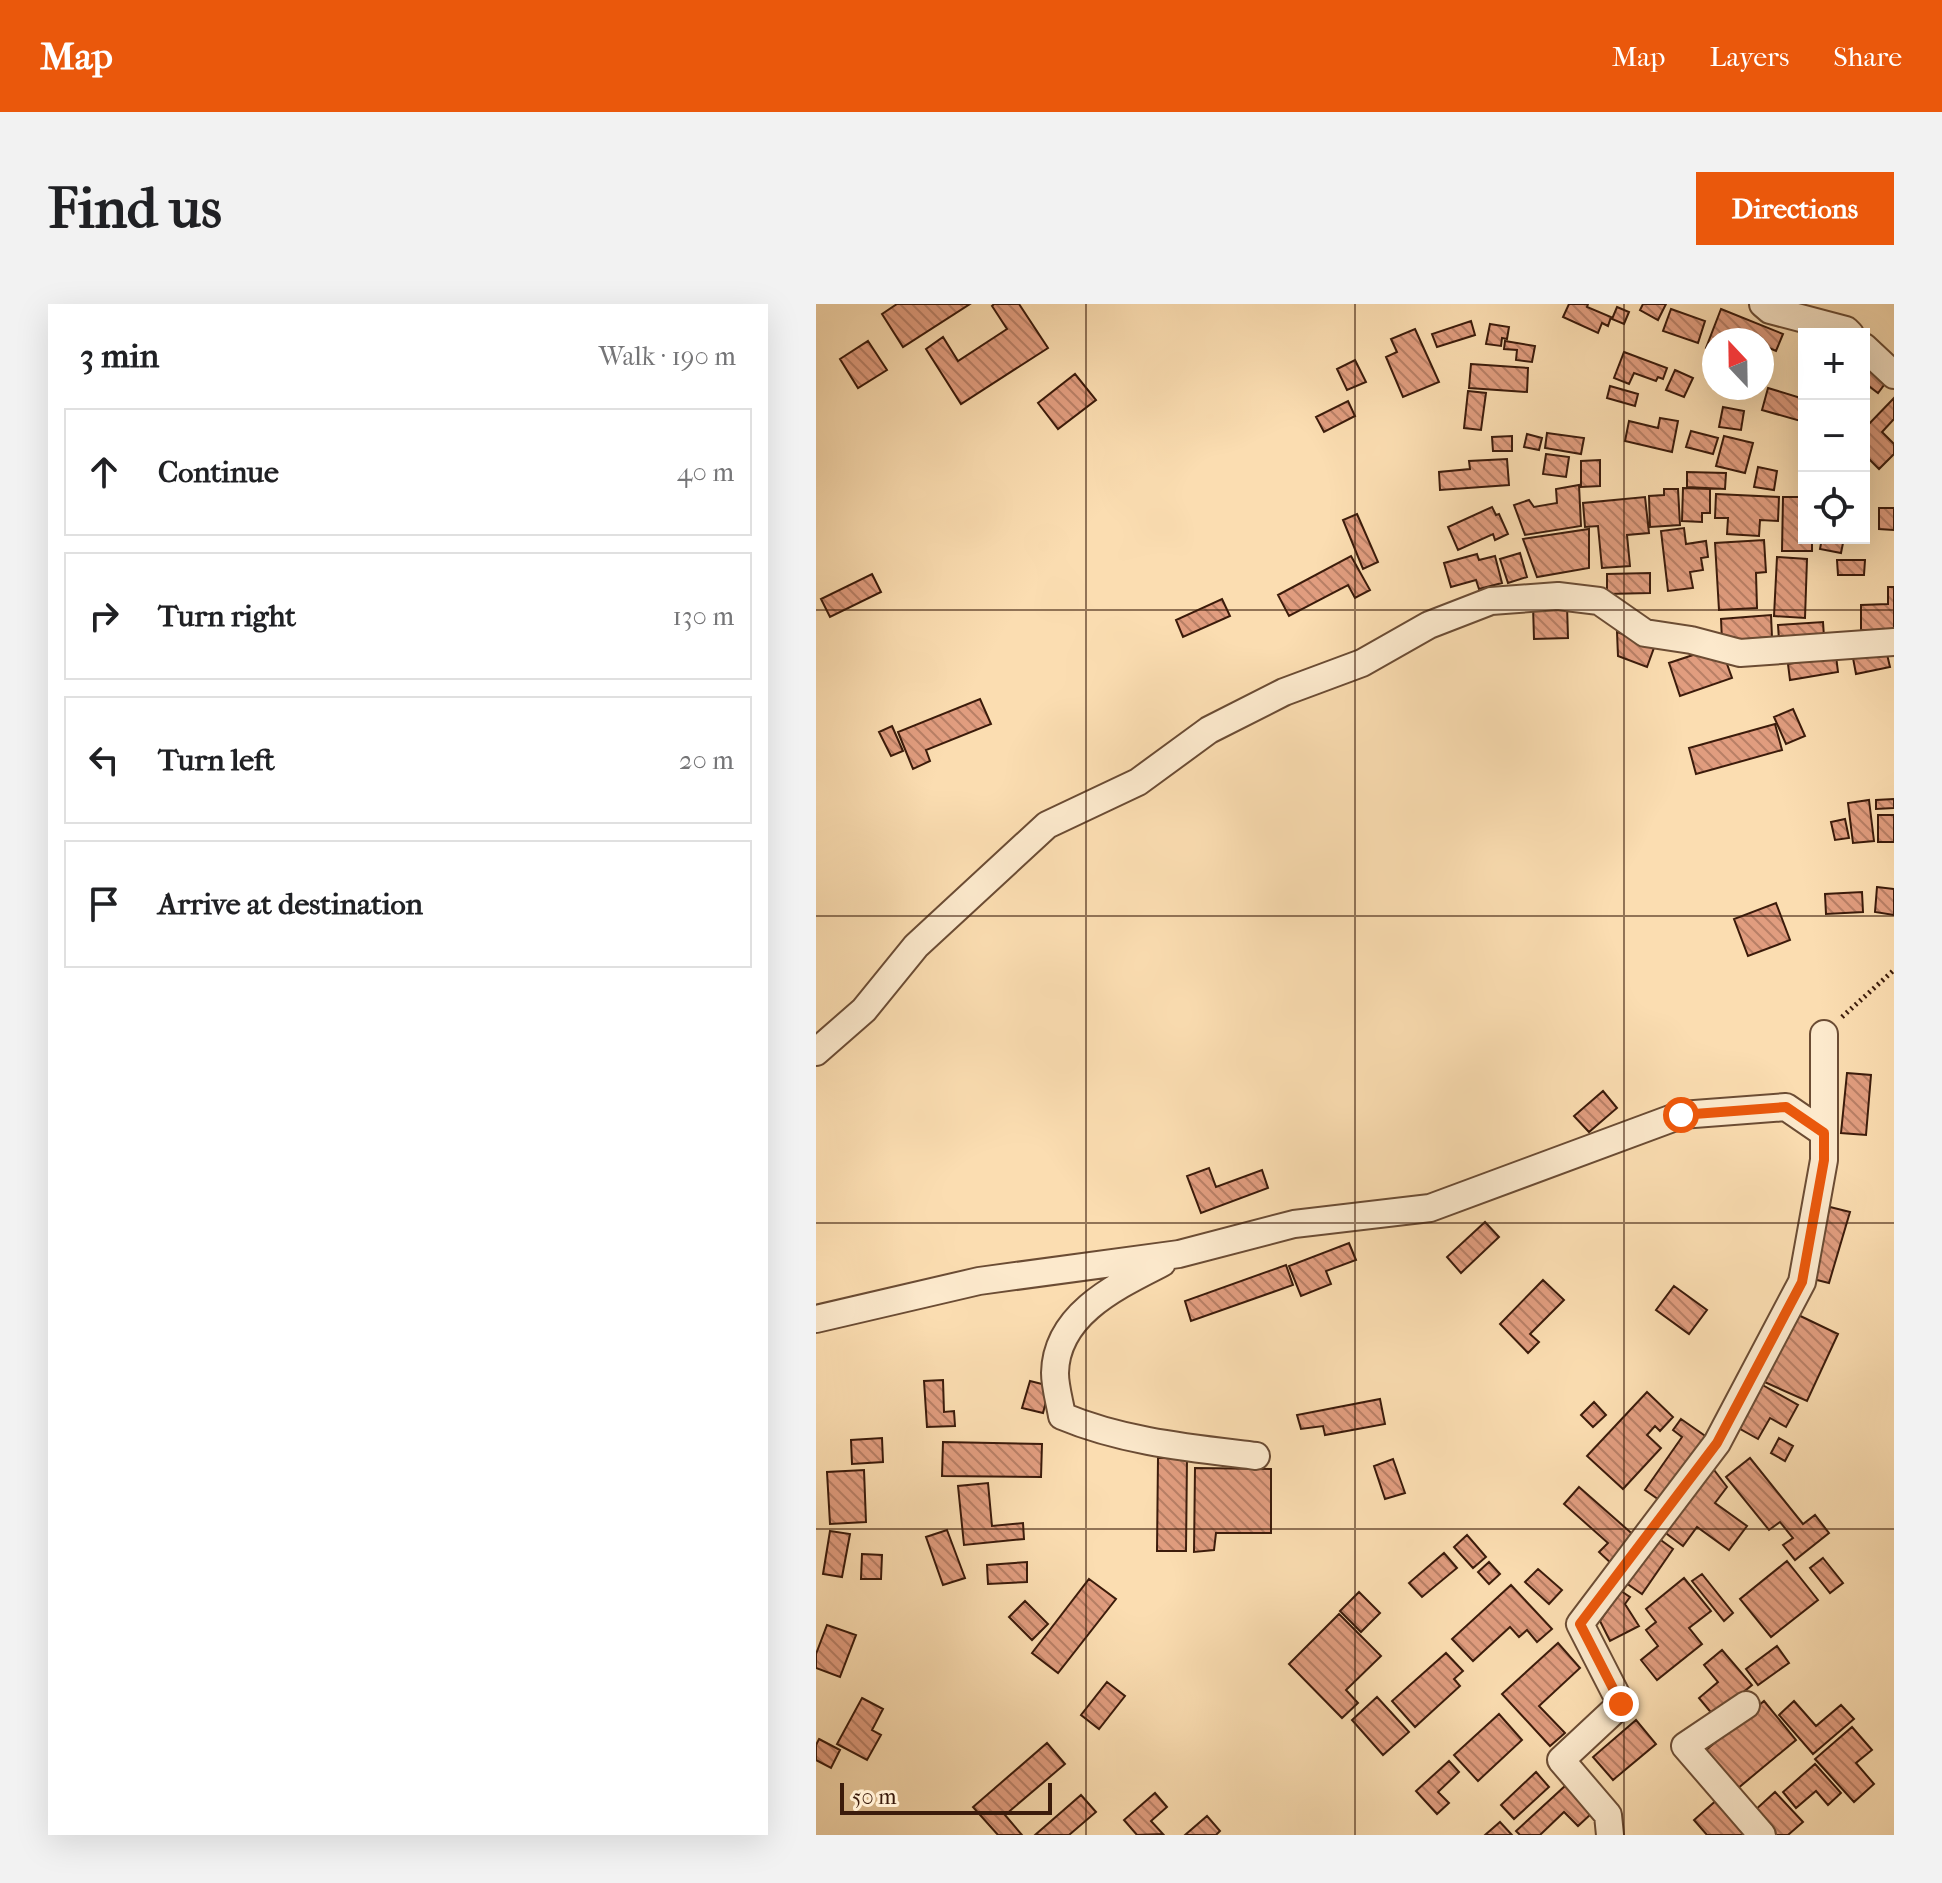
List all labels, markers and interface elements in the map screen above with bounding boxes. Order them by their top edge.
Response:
text: Map [40,34,113,79]
text: Map [1612,40,1665,73]
text: Layers [1709,40,1789,73]
text: Share [1833,40,1902,73]
button: Directions [1696,172,1894,245]
text: Find us [48,176,222,241]
north arrow [1702,328,1774,400]
map controls [1798,328,1870,544]
button: + [1798,328,1870,400]
text: 3 min [80,336,159,376]
text: Walk · 190 m [599,341,736,372]
button: − [1798,400,1870,472]
icon: ahead [82,450,126,494]
text: Continue [158,455,279,490]
text: 40 m [677,457,734,488]
button: locate [1798,472,1870,544]
icon: right [82,594,126,638]
text: Turn right [158,599,296,634]
text: 130 m [673,601,734,632]
icon: left [82,738,126,782]
text: Turn left [158,743,275,778]
text: 20 m [679,745,734,776]
icon: arrive [82,882,126,926]
text: Arrive at destination [158,887,423,922]
route start [1663,1097,1699,1133]
route end [1603,1686,1639,1722]
scale bar [840,1779,1052,1815]
text: 50 m [852,1784,897,1810]

